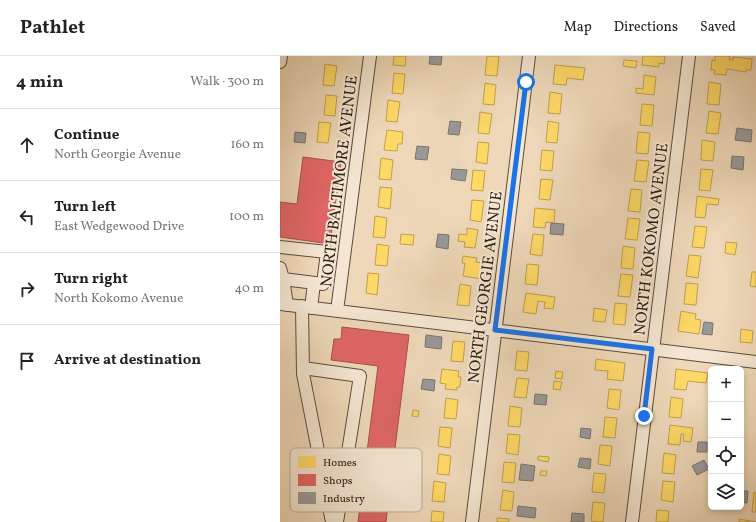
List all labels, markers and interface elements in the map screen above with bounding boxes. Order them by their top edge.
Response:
text: Pathlet [20,15,85,41]
text: Map [564,18,592,37]
text: Directions [614,18,678,37]
text: Saved [700,18,736,37]
text: 4 min [16,71,63,94]
text: Walk · 300 m [190,73,264,91]
route start [517,73,535,91]
street label: NORTH BALTIMORE AVENUE [316,74,364,288]
text: Continue [54,125,119,146]
icon: ahead [16,134,38,156]
text: 160 m [230,136,264,154]
street label: NORTH KOKOMO AVENUE [629,142,675,336]
text: North Georgie Avenue [54,146,181,164]
street label: NORTH GEORGIE AVENUE [463,190,509,385]
text: Turn left [54,197,116,218]
icon: left [16,206,38,228]
text: 100 m [229,208,264,226]
text: East Wedgewood Drive [54,218,184,236]
text: Turn right [54,269,128,290]
icon: right [16,278,38,300]
text: 40 m [235,280,264,298]
text: North Kokomo Avenue [54,290,183,308]
icon: arrive [16,350,38,372]
text: Arrive at destination [54,350,201,371]
map controls [708,366,744,510]
button: + [708,366,744,402]
button: − [708,402,744,438]
route end [635,407,653,425]
button: locate [708,438,744,474]
legend [290,448,422,512]
text: Homes [323,456,357,471]
text: Shops [323,474,353,489]
button: layers [708,474,744,510]
text: Industry [323,492,365,507]

